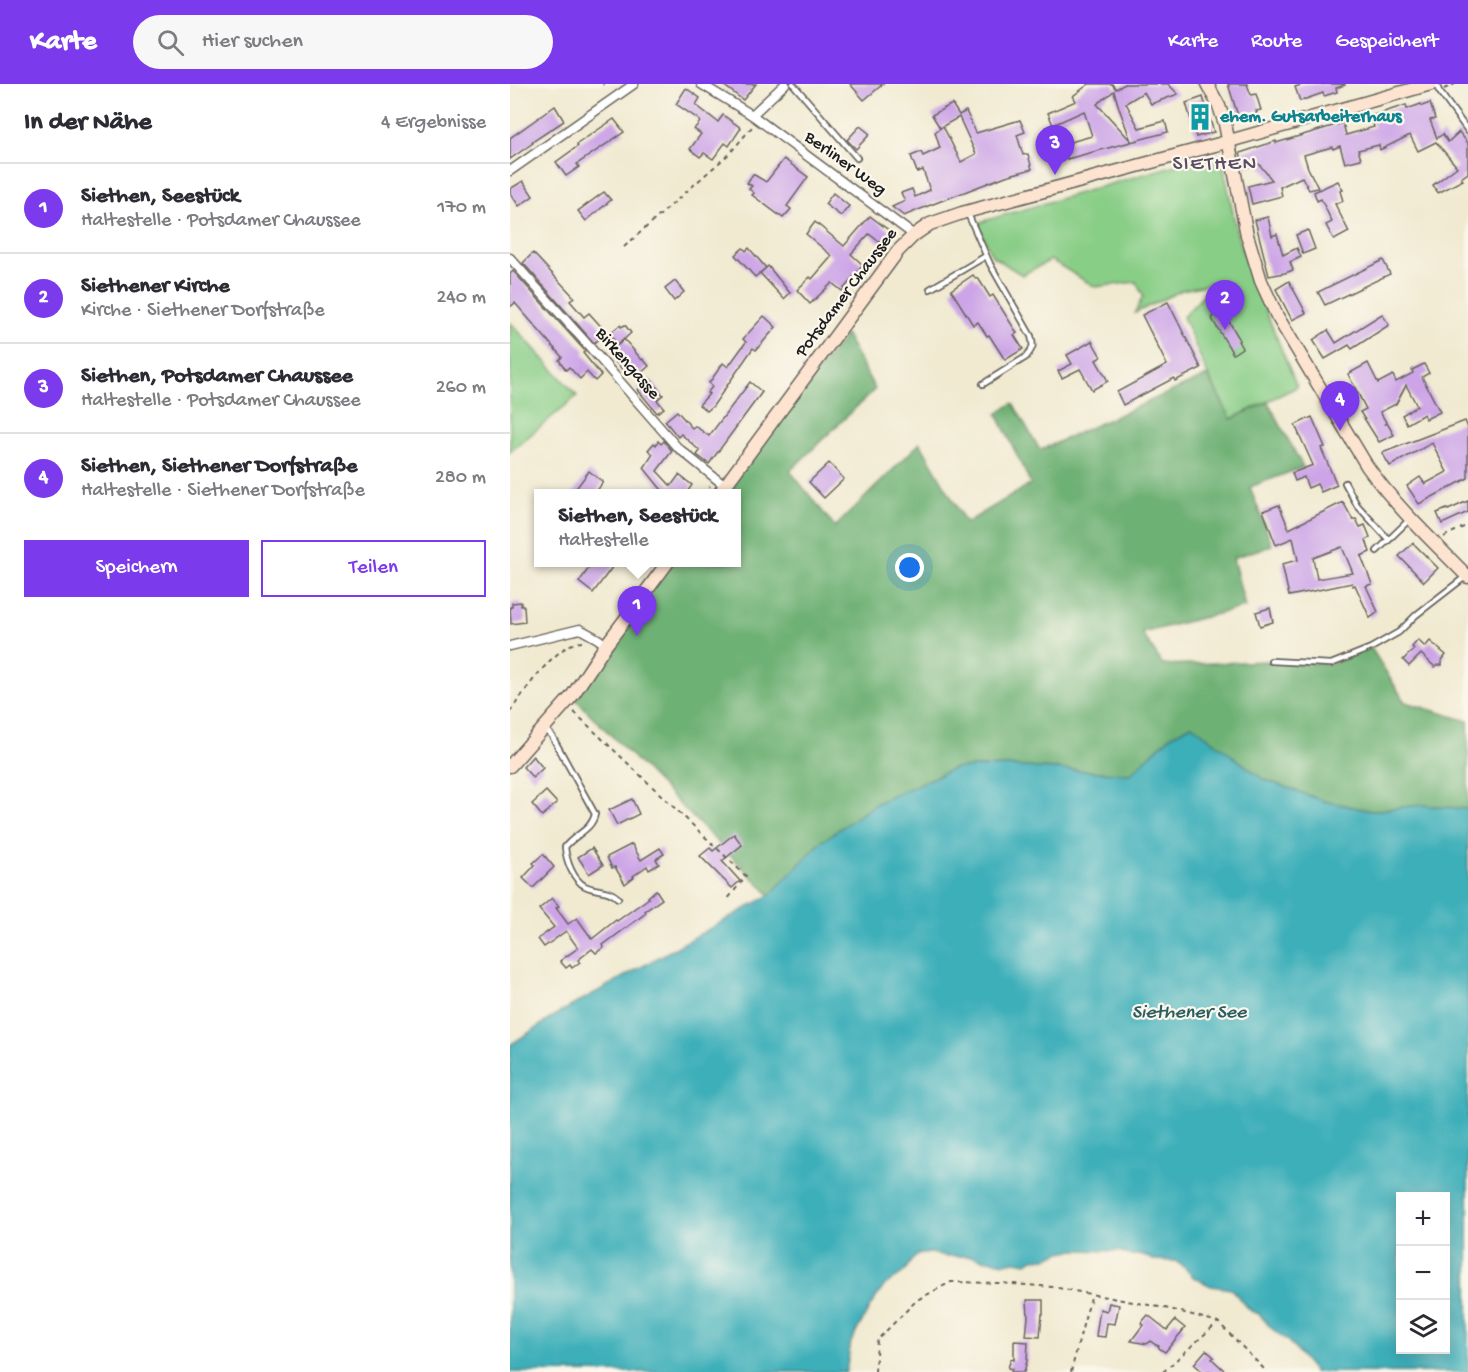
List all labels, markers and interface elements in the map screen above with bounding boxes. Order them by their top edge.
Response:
search box [133,15,553,69]
text: Karte [30,26,97,59]
icon: search [154,26,187,59]
text: Hier suchen [202,29,303,55]
text: Karte [1168,30,1218,55]
text: Route [1251,30,1302,55]
text: Gespeichert [1335,30,1438,55]
building icon: ehem. Gutsarbeiterhaus [1185,102,1215,132]
place label: ehem. Gutsarbeiterhaus [1219,107,1403,128]
text: In der Nähe [24,108,152,139]
text: 4 Ergebnisse [381,112,486,135]
pin: 3 [1036,126,1074,175]
street label: Berliner Weg [799,127,890,201]
district label: SIETHEN [1172,153,1258,178]
text: Siethen, Seestück [81,184,240,210]
text: 1 [39,197,48,220]
text: 170 m [437,197,486,220]
text: Haltestelle · Potsdamer Chaussee [81,210,361,233]
street label: Potsdamer Chaussee [791,224,903,362]
text: Siethener Kirche [81,274,230,300]
pin: 2 [1206,280,1244,330]
text: 2 [39,287,48,310]
text: 240 m [436,287,486,310]
text: Kirche · Siethener Dorfstraße [81,300,325,323]
street label: Birkengasse [590,323,664,405]
text: Siethen, Potsdamer Chaussee [81,364,353,390]
text: 3 [38,377,49,400]
text: 260 m [436,377,486,400]
pin: 4 [1320,382,1360,431]
text: Haltestelle · Potsdamer Chaussee [81,390,361,413]
text: Siethen, Siethener Dorfstraße [81,454,357,480]
text: 4 [39,467,48,490]
text: 280 m [435,467,486,490]
text: Haltestelle · Siethener Dorfstraße [81,480,365,503]
popup [534,489,741,567]
text: Siethen, Seestück [558,504,717,530]
text: Haltestelle [558,530,649,553]
button: Speichern [24,540,249,597]
button: Teilen [261,540,486,597]
your location [895,553,924,582]
pin: 1 [618,586,656,636]
water label: Siethener See [1132,1002,1247,1025]
map controls [1396,1192,1450,1354]
button: + [1396,1192,1450,1246]
button: − [1396,1246,1450,1300]
button: layers [1396,1300,1450,1354]

